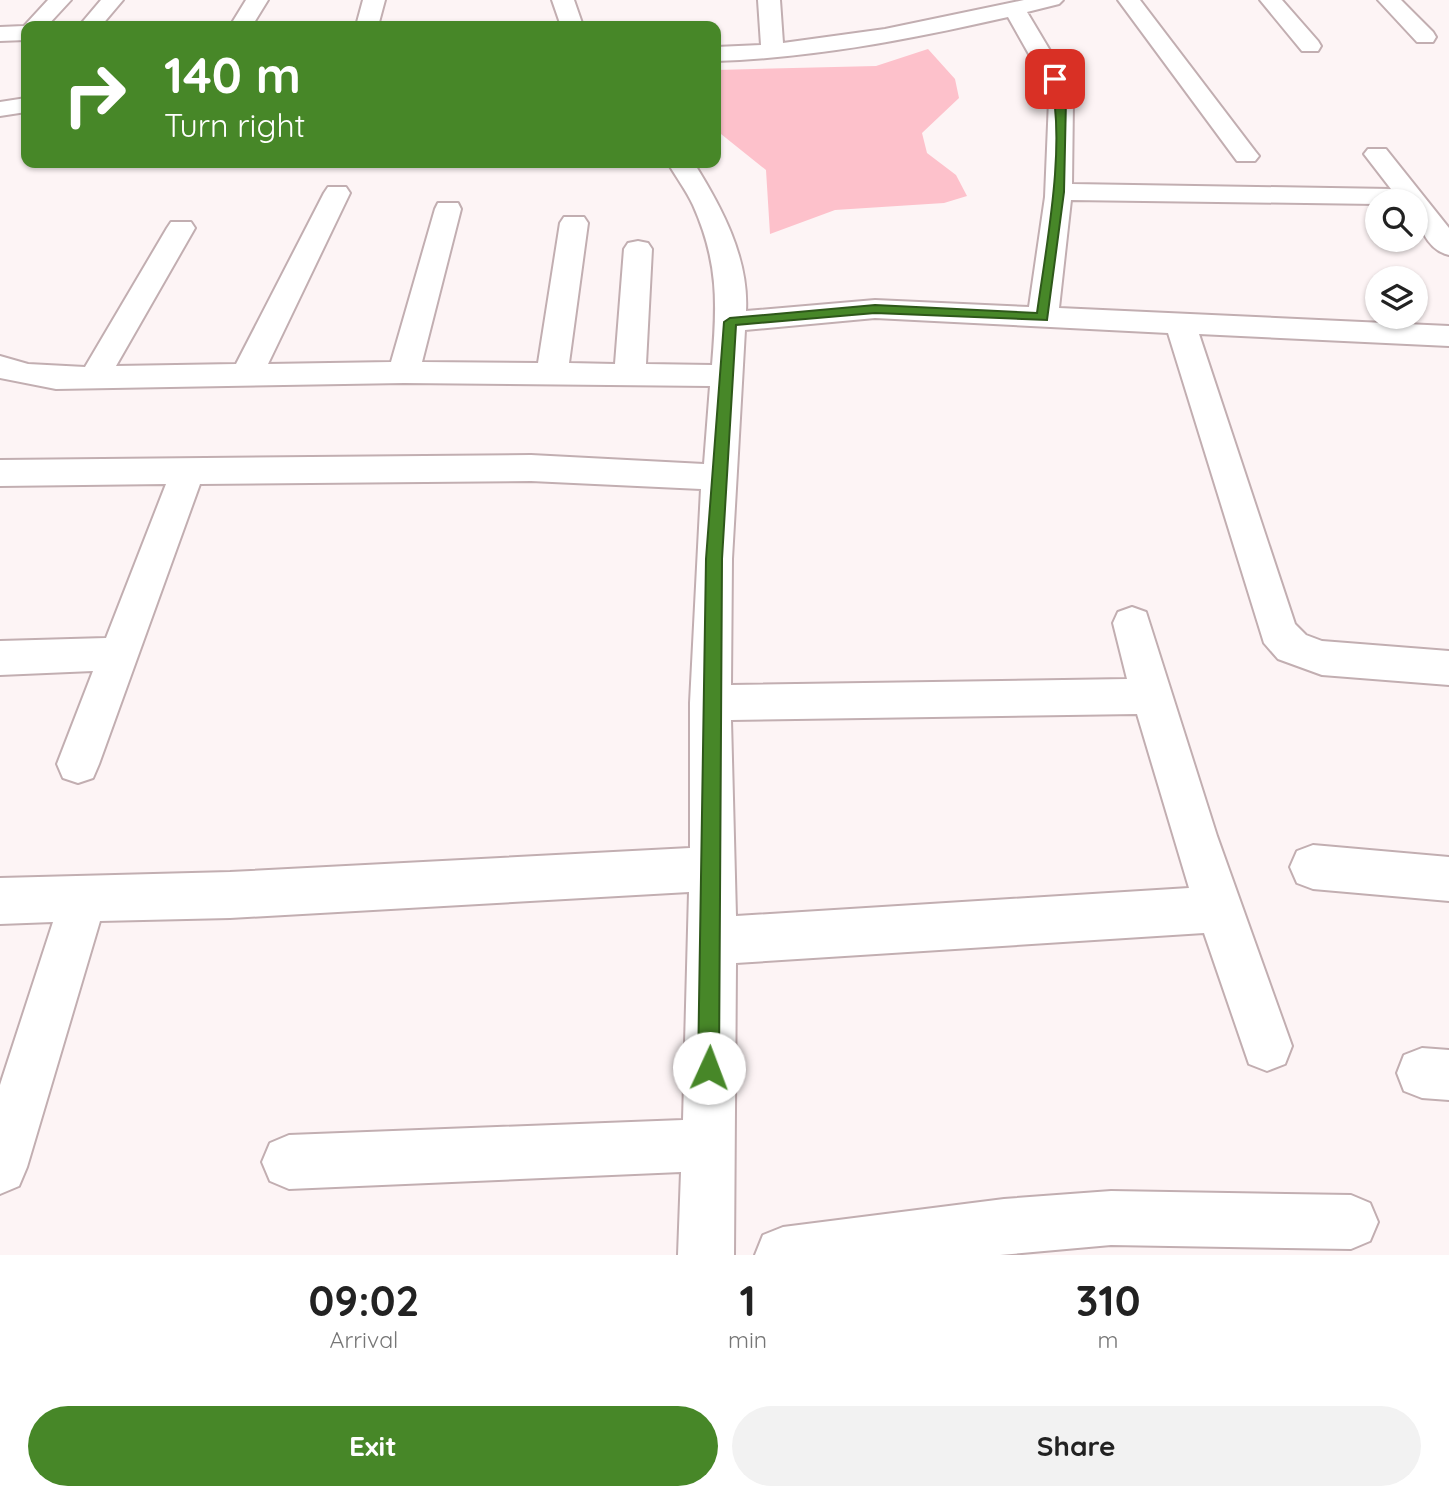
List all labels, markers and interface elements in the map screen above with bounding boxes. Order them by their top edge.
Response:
text: 140 m [164,44,301,105]
icon: right [49,49,140,140]
pin [1025,49,1085,109]
icon: arrive [1036,60,1074,98]
text: Turn right [164,105,305,145]
map controls [1365,189,1428,329]
button: search [1365,189,1428,252]
button: layers [1365,266,1428,329]
position arrow [672,1031,746,1105]
text: 09:02 [309,1274,419,1327]
text: 1 [739,1274,756,1327]
text: 310 [1076,1274,1140,1327]
text: Arrival [330,1325,398,1354]
text: min [728,1325,767,1354]
text: m [1098,1325,1119,1354]
button: Exit [28,1406,718,1486]
button: Share [732,1406,1421,1486]

